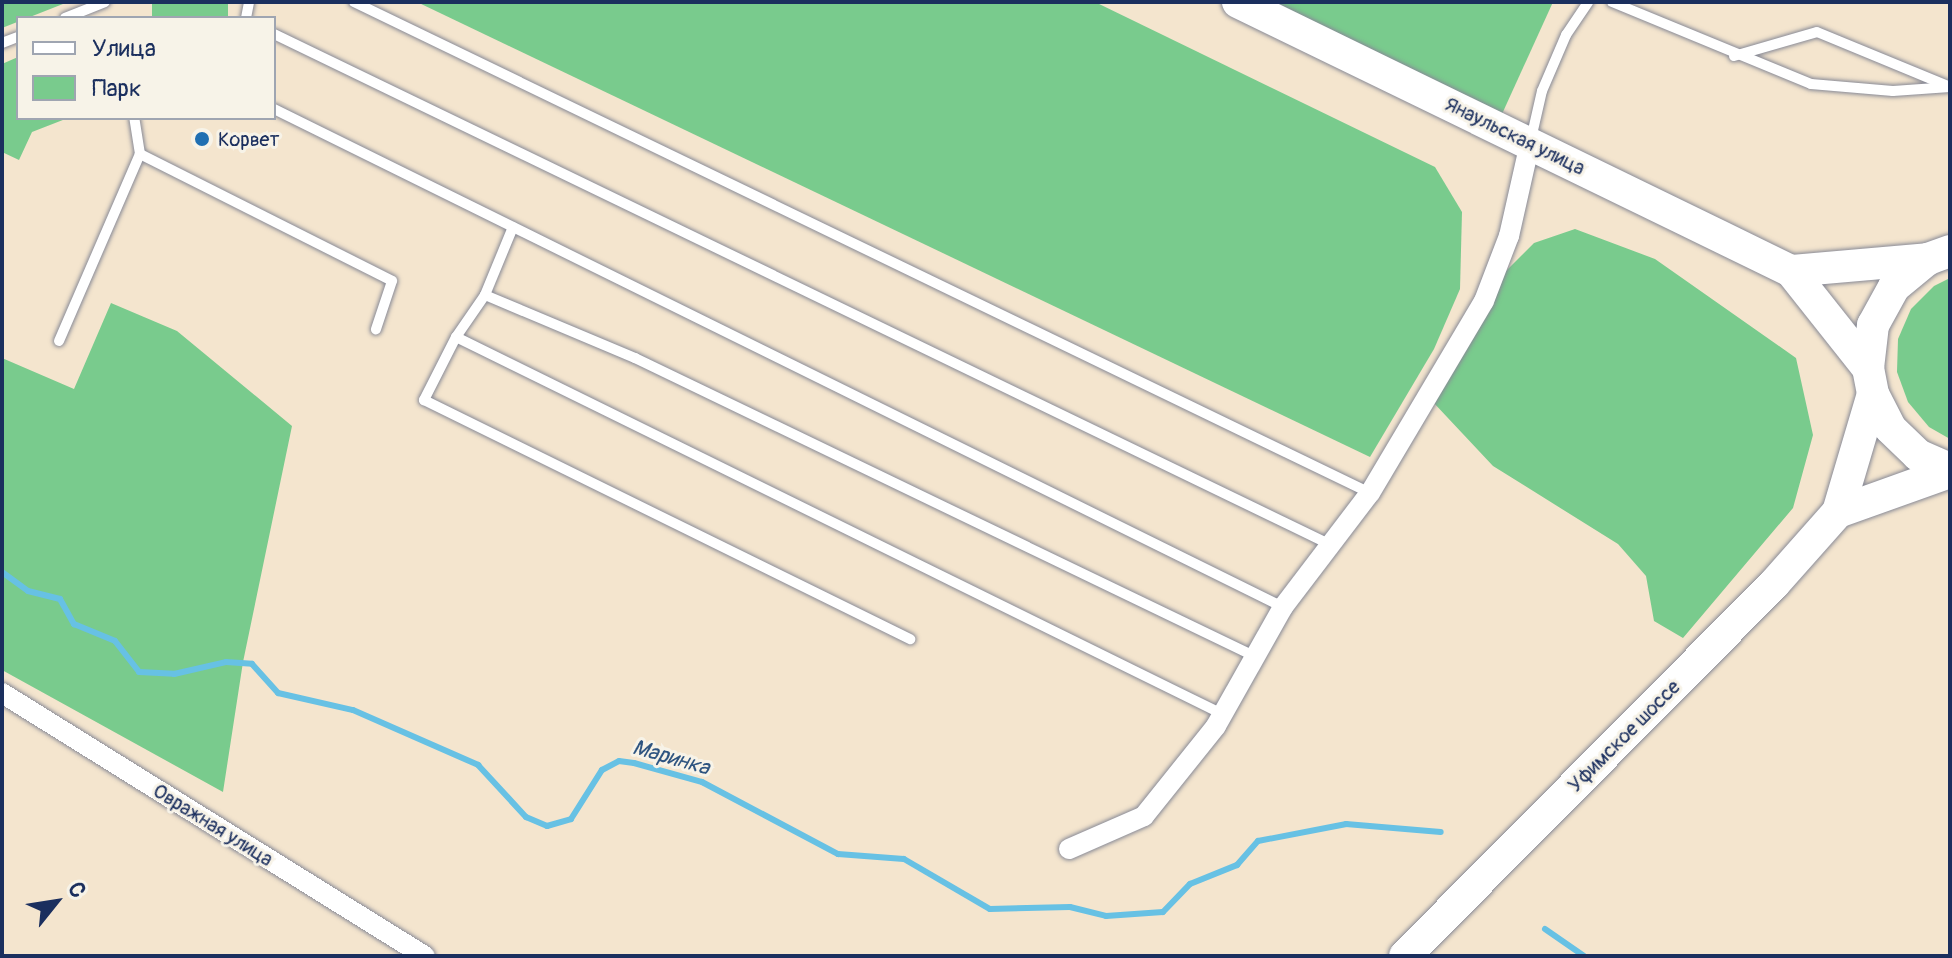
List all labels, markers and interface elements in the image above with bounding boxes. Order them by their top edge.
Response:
legend [16,16,276,120]
text: Улица [92,34,156,63]
text: Парк [92,74,141,103]
street label: Янаульская улица [1441,92,1589,180]
place label: Корвет [218,127,279,151]
marker: Корвет [193,130,211,148]
street label: Уфимское шоссе [1563,675,1685,797]
water label: Маринка [629,734,713,782]
street label: Овражная улица [149,779,277,871]
north arrow [16,862,96,942]
text: С [61,877,92,903]

